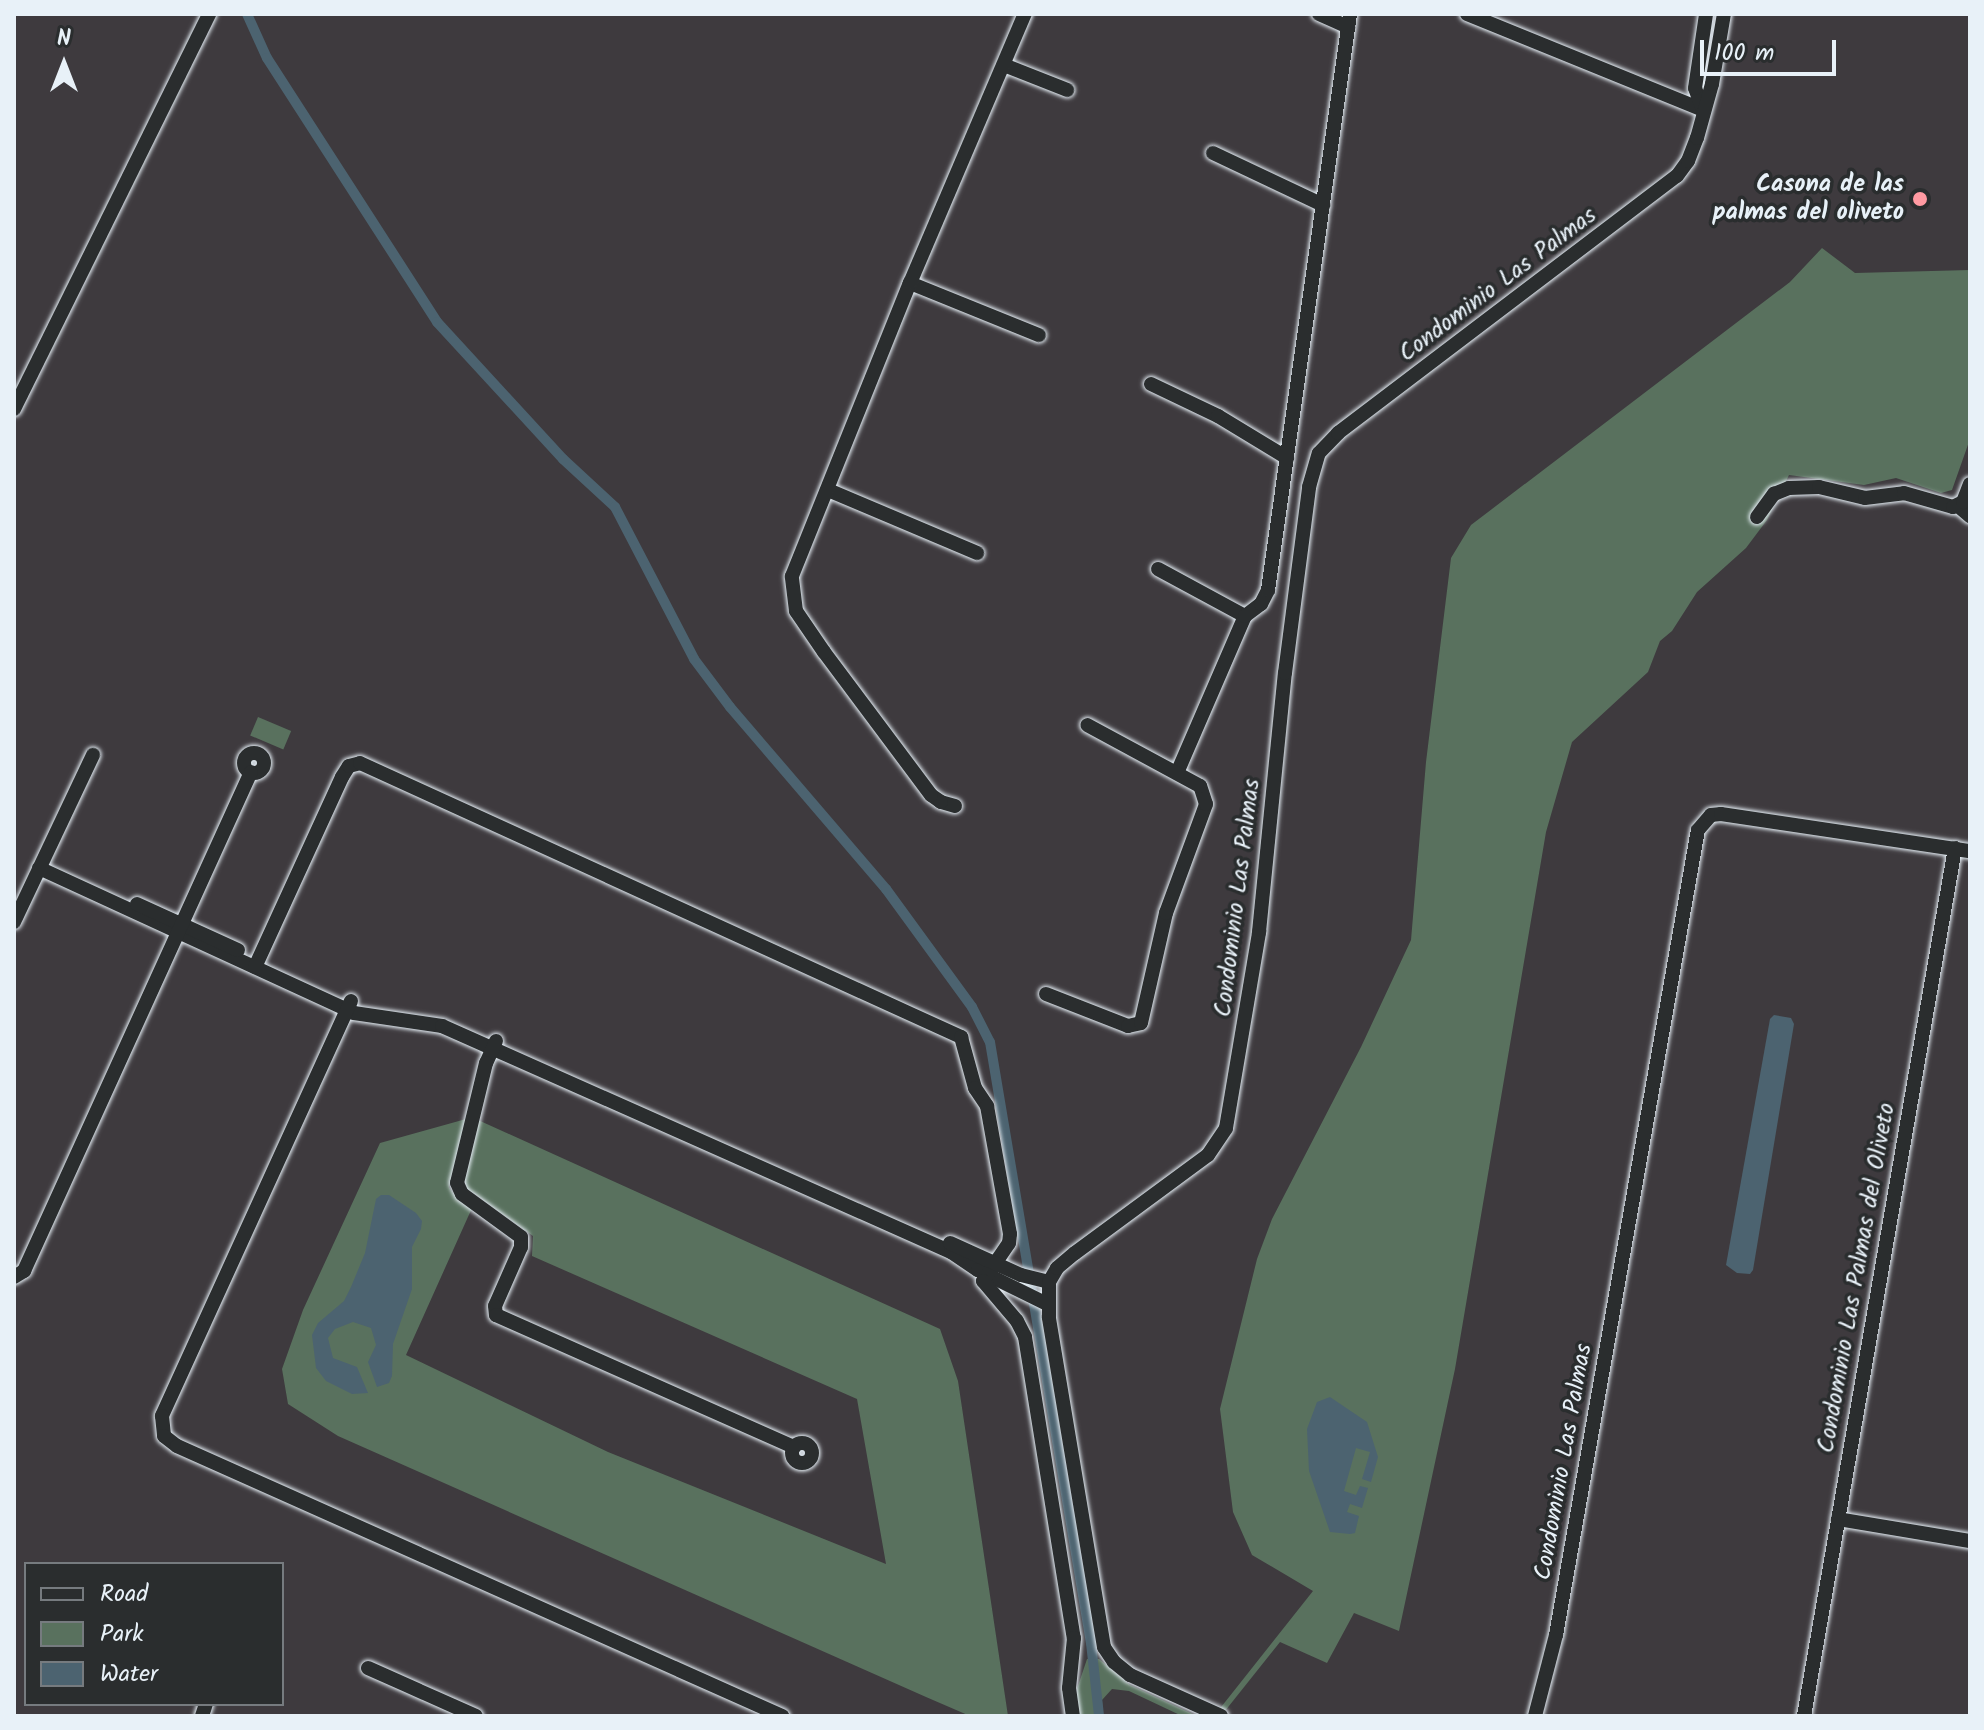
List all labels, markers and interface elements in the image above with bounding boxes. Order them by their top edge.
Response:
text: N [57,22,71,57]
north arrow [24,24,104,104]
scale bar [1704,24,1840,74]
text: 100 m [1714,34,1774,73]
place label: Casona de las palmas del oliveto [1713,171,1904,227]
marker: Casona de las palmas del oliveto [1911,190,1929,208]
street label: Condominio Las Palmas [1394,201,1602,369]
street label: Condominio Las Palmas [1209,777,1267,1019]
street label: Condominio Las Palmas del Oliveto [1812,1101,1902,1455]
street label: Condominio Las Palmas [1529,1341,1599,1583]
legend [24,1562,284,1706]
text: Road [100,1575,148,1614]
text: Park [100,1615,144,1654]
text: Water [100,1655,158,1694]

